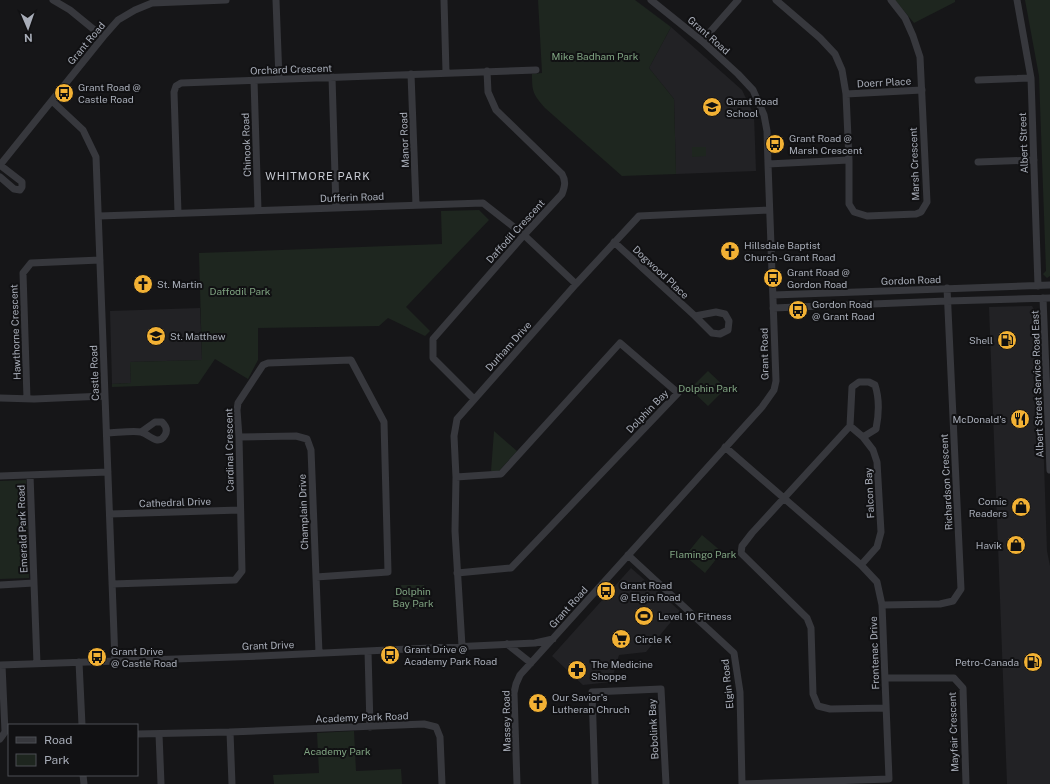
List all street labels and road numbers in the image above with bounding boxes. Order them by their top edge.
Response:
street label: Grant Road [685,13,733,57]
street label: Grant Road [65,19,107,67]
street label: Orchard Crescent [250,62,332,76]
street label: Doerr Place [856,75,912,89]
street label: Manor Road [397,112,411,168]
street label: Albert Street [1016,112,1030,174]
street label: Chinook Road [239,113,253,177]
street label: Marsh Crescent [907,127,921,201]
street label: Dufferin Road [320,190,384,204]
street label: Daffodil Crescent [483,197,547,265]
street label: Dogwood Place [631,243,692,301]
street label: Gordon Road [881,273,941,287]
street label: Hawthorne Crescent [7,284,23,380]
street label: Albert Street Service Road East [1028,310,1046,458]
street label: Durham Drive [482,318,534,373]
street label: Grant Road [758,328,770,380]
street label: Castle Road [87,345,101,401]
street label: Dolphin Bay [623,386,671,435]
street label: Cardinal Crescent [222,408,236,492]
street label: Richardson Crescent [937,433,955,530]
street label: Falcon Bay [862,467,876,519]
street label: Champlain Drive [296,474,310,550]
street label: Emerald Park Road [14,485,30,573]
street label: Cathedral Drive [139,495,212,509]
street label: Grant Road [546,584,590,630]
street label: Frontenac Drive [867,616,881,690]
street label: Grant Drive [242,638,295,652]
street label: Elgin Road [718,659,736,709]
street label: Massey Road [499,690,513,752]
street label: Mayfair Crescent [946,692,960,772]
street label: Bobolink Bay [645,698,661,760]
street label: Academy Park Road [315,709,409,725]

